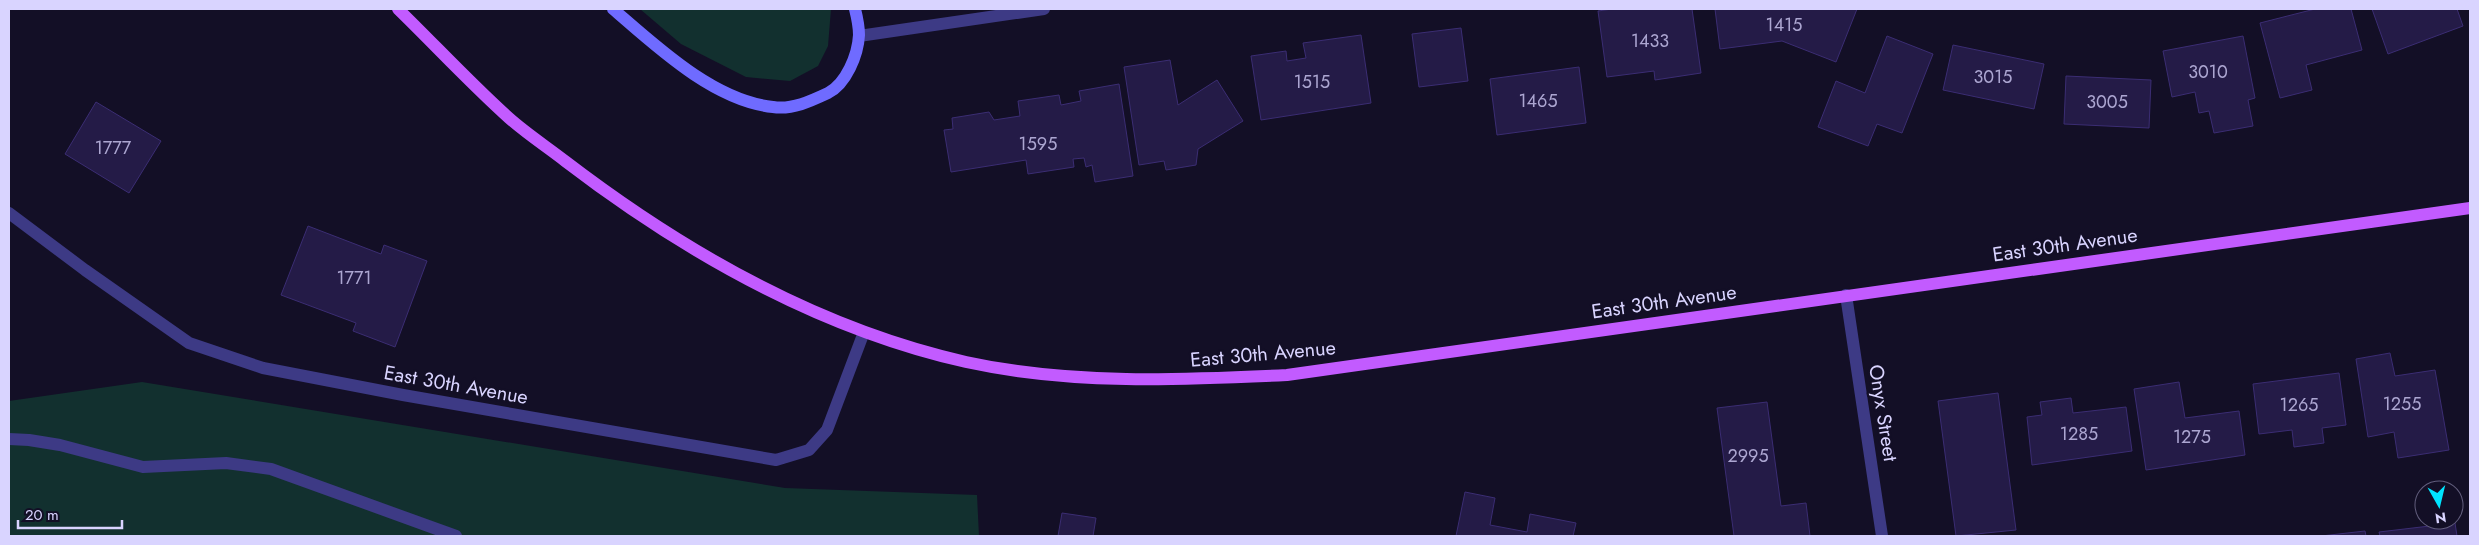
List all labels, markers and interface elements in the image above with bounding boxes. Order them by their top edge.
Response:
house number: 1415 [1766,12,1802,38]
house number: 1433 [1631,28,1669,54]
house number: 3010 [2188,59,2228,85]
house number: 3015 [1974,64,2012,90]
house number: 1515 [1294,69,1330,95]
house number: 1465 [1518,88,1558,114]
house number: 3005 [2086,89,2128,115]
house number: 1595 [1019,131,1057,157]
house number: 1777 [95,135,132,161]
street label: East 30th Avenue [1991,220,2139,270]
house number: 1771 [336,265,372,291]
street label: East 30th Avenue [1590,277,1738,327]
street label: East 30th Avenue [1189,333,1337,375]
street label: East 30th Avenue [382,358,530,412]
street label: Onyx Street [1861,362,1905,464]
house number: 1255 [2383,391,2421,417]
house number: 1265 [2280,392,2318,418]
house number: 1285 [2060,421,2098,447]
house number: 1275 [2173,424,2211,450]
house number: 2995 [1727,443,1769,469]
north arrow [2414,480,2464,530]
scale bar [18,498,121,530]
text: 20 m [25,504,59,526]
text: N [2434,507,2448,529]

